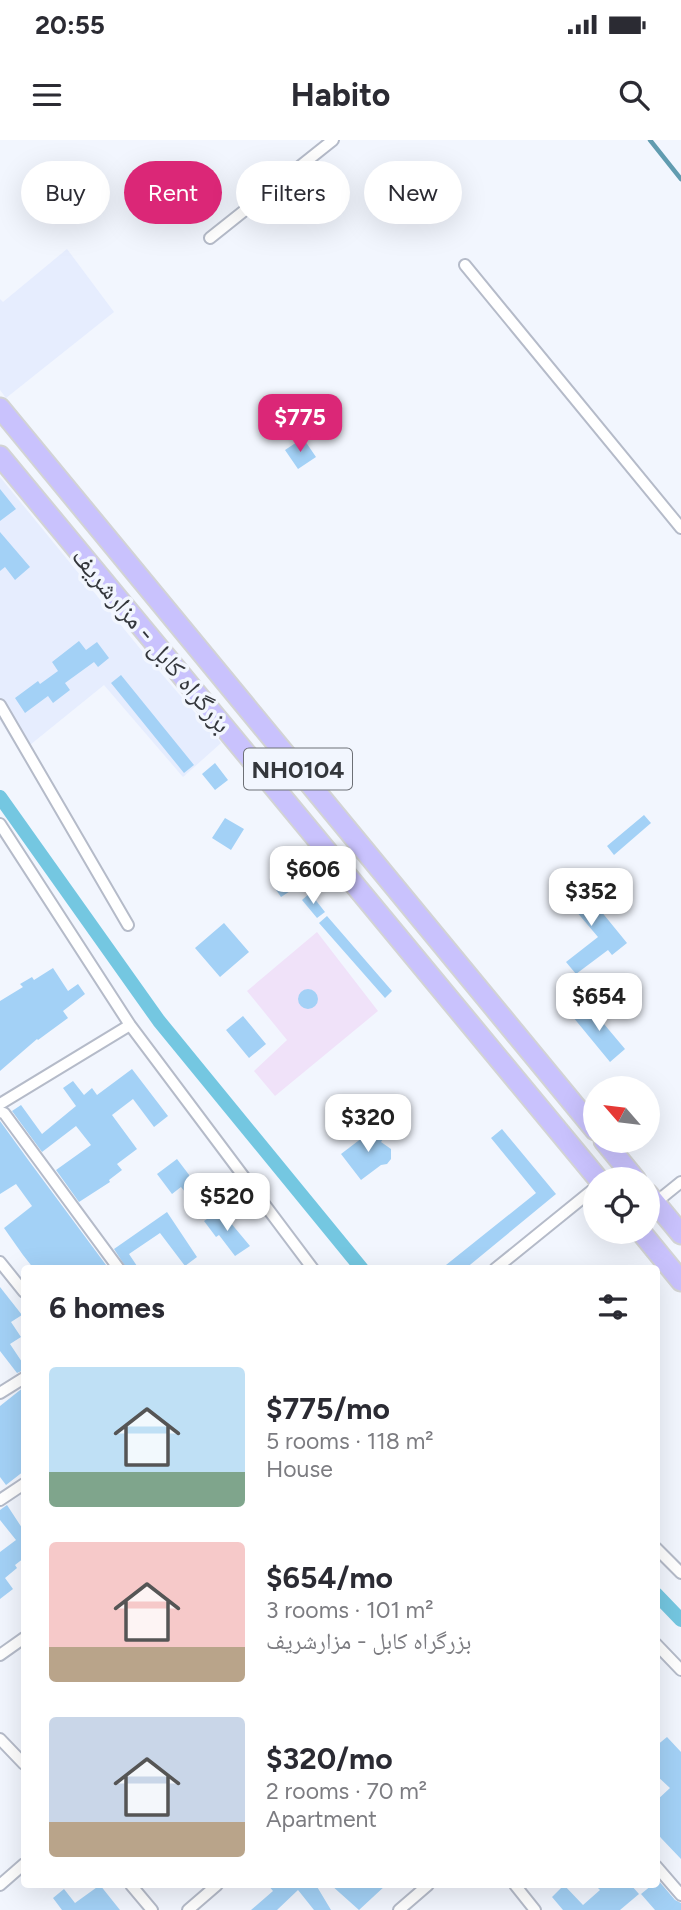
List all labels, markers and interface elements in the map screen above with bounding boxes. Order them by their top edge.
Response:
text: 20:55 [35,9,105,41]
icon: menu [28,76,66,114]
text: Habito [291,76,390,114]
icon: search [615,76,653,114]
chip: Buy [21,161,110,224]
chip: Rent [124,161,222,224]
chip: Filters [236,161,350,224]
chip: New [364,161,462,224]
pin: $775 [259,394,341,454]
text: $775 [274,403,326,431]
street label: بزرگراه کابل - مزارشریف [65,541,239,739]
road number: NH0104 [244,748,352,790]
pin: $606 [272,846,354,906]
text: $606 [286,855,340,883]
pin: $352 [550,868,632,928]
text: $352 [565,877,617,905]
pin: $654 [558,974,640,1033]
text: $654 [572,982,626,1010]
north arrow [583,1076,660,1153]
map controls [583,1076,660,1244]
pin: $320 [327,1094,409,1154]
text: $320 [341,1103,395,1131]
button: locate [583,1167,660,1244]
pin: $520 [186,1174,268,1233]
text: $520 [200,1182,254,1210]
icon: filters [594,1288,632,1326]
text: 6 homes [49,1289,165,1326]
text: $775/mo [266,1390,390,1427]
icon: home [105,1395,189,1479]
text: 5 rooms · 118 m² [266,1427,434,1455]
text: House [266,1455,333,1483]
text: $654/mo [266,1559,393,1596]
icon: home [105,1570,189,1654]
text: 3 rooms · 101 m² [266,1596,433,1624]
text: بزرگراه کابل - مزارشریف [266,1627,471,1655]
text: $320/mo [266,1740,393,1777]
icon: home [105,1745,189,1829]
text: 2 rooms · 70 m² [266,1777,427,1805]
text: Apartment [266,1805,377,1833]

